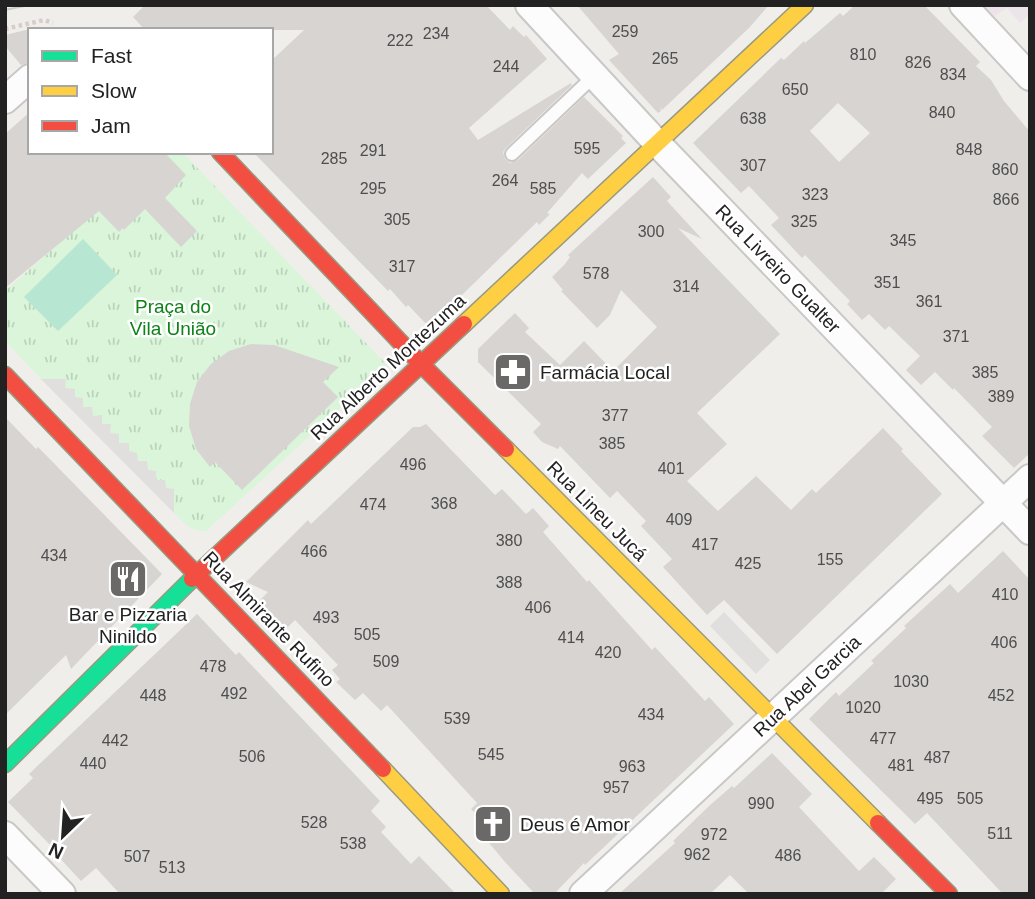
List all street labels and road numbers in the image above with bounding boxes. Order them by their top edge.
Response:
street label: Rua Livreiro Gualter [711,201,845,338]
street label: Rua Alberto Montezuma [306,290,470,444]
street label: Rua Lineu Jucá [543,457,651,565]
street label: Rua Almirante Rufino [199,547,339,691]
street label: Rua Abel Garcia [749,631,865,741]

